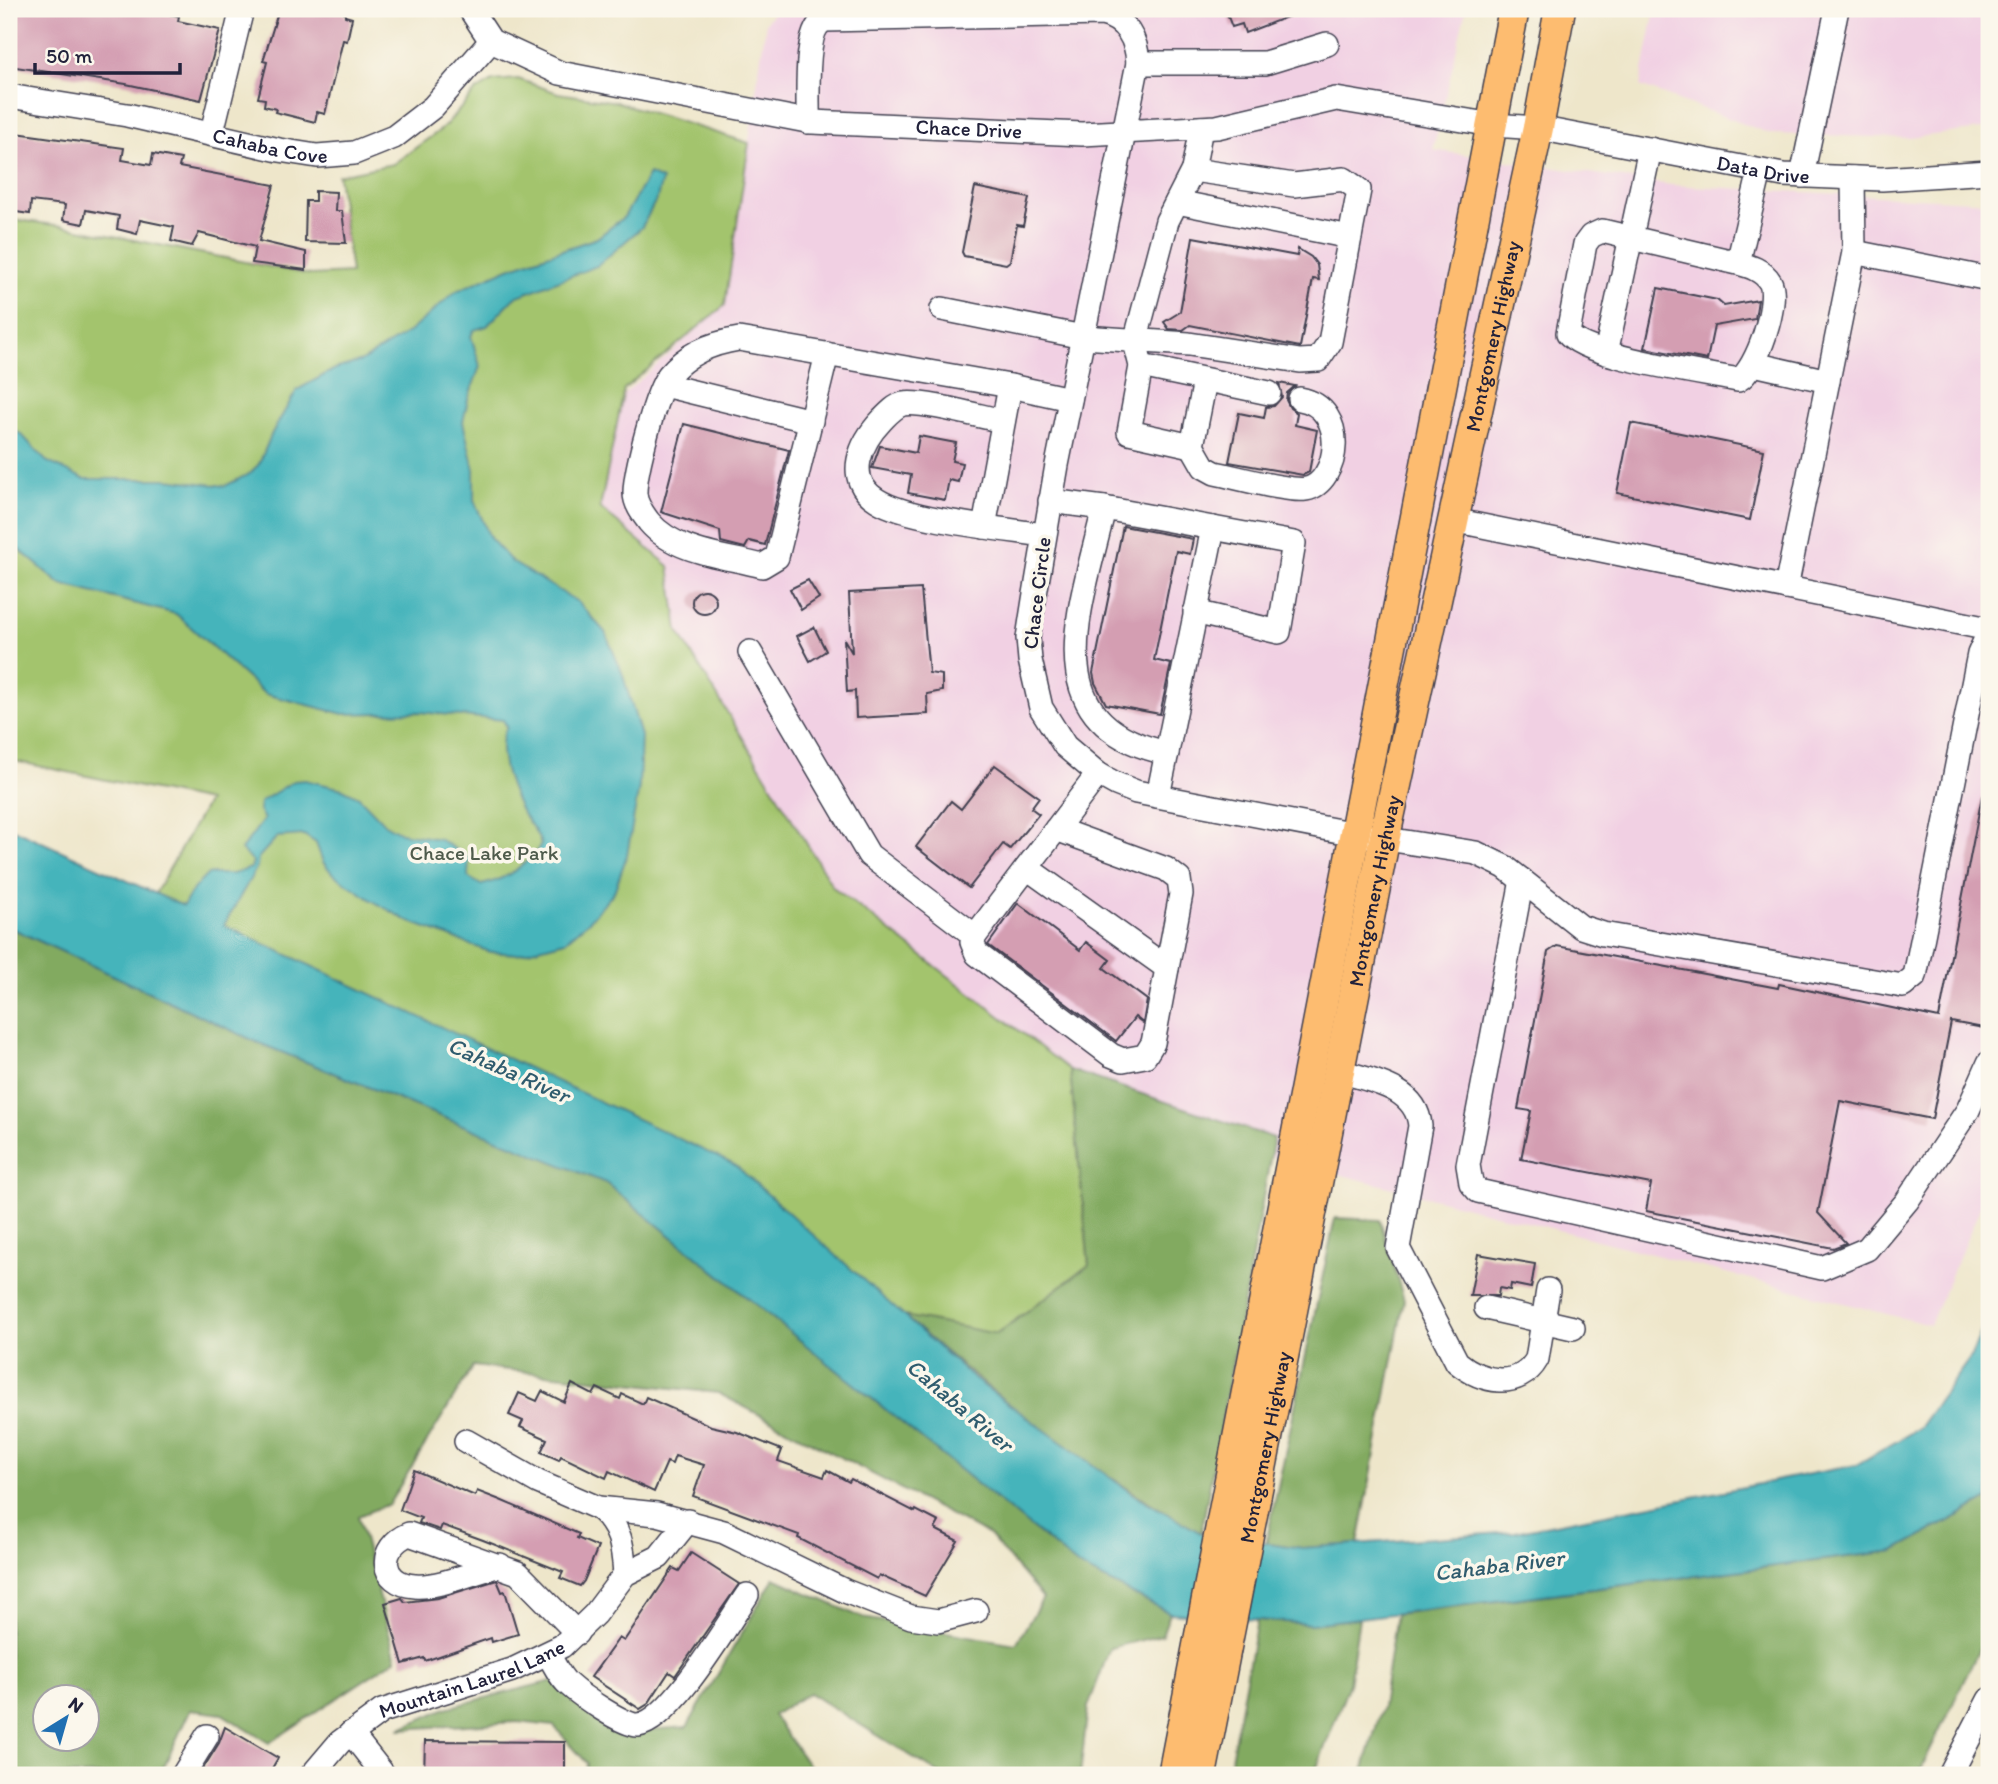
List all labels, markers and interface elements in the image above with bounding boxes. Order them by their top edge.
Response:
scale bar [35,32,180,76]
text: 50 m [46,43,93,68]
street label: Chace Drive [915,114,1023,143]
street label: Cahaba Cove [210,122,328,168]
street label: Data Drive [1714,150,1810,188]
street label: Montgomery Highway [1460,238,1525,434]
street label: Chace Circle [1017,535,1056,651]
street label: Montgomery Highway [1343,792,1406,989]
park label: Chace Lake Park [410,840,559,865]
water label: Cahaba River [444,1031,577,1110]
street label: Montgomery Highway [1234,1349,1296,1545]
water label: Cahaba River [901,1352,1021,1459]
water label: Cahaba River [1433,1543,1568,1587]
street label: Mountain Laurel Lane [376,1633,569,1723]
north arrow [32,1682,102,1752]
text: N [64,1692,88,1718]

